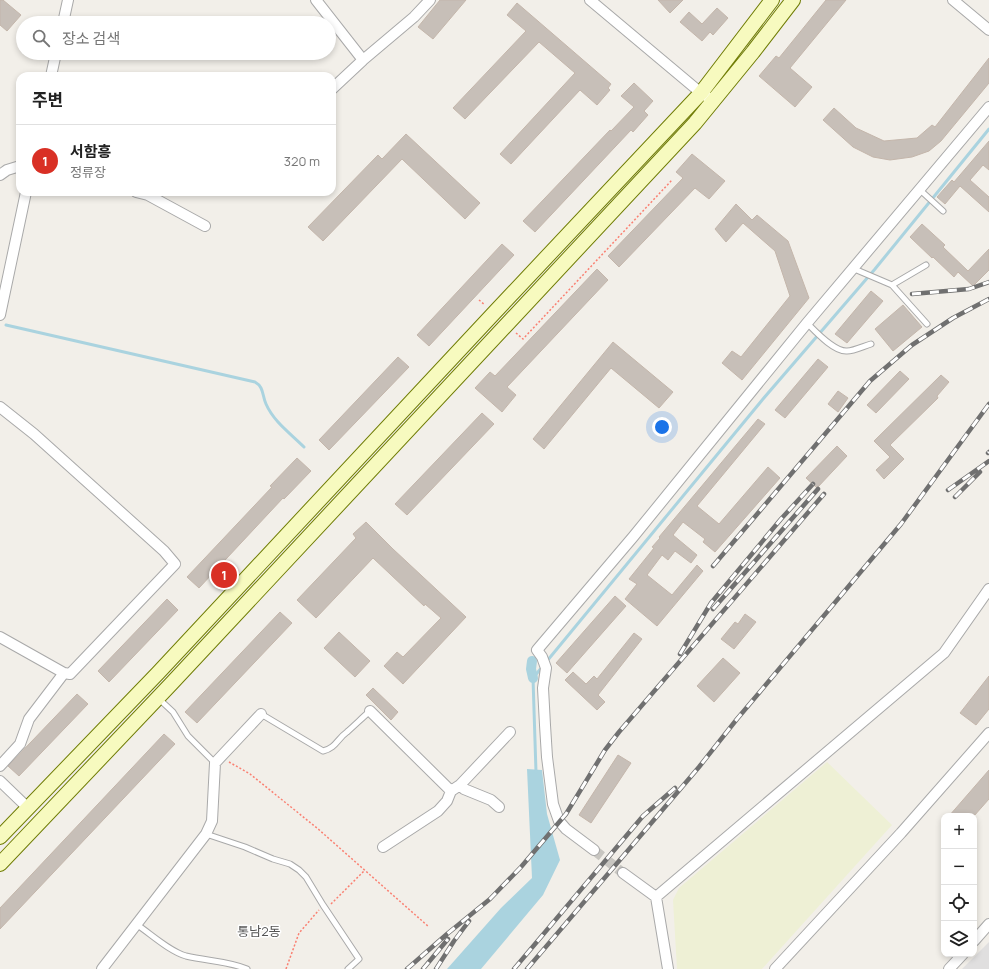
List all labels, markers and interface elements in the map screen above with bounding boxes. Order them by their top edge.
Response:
search box [16,16,336,60]
icon: search [30,27,52,49]
text: 장소 검색 [62,28,120,49]
text: 주변 [32,88,63,111]
text: 서함흥 [70,141,111,162]
text: 1 [42,152,48,170]
text: 320 m [284,152,320,170]
text: 정류장 [70,163,106,181]
your location [652,417,672,437]
pin: 1 [211,560,237,590]
map controls [941,813,977,957]
button: + [941,813,977,849]
button: − [941,849,977,885]
button: locate [941,885,977,921]
button: layers [941,921,977,957]
district label: 통남2동 [237,922,281,940]

